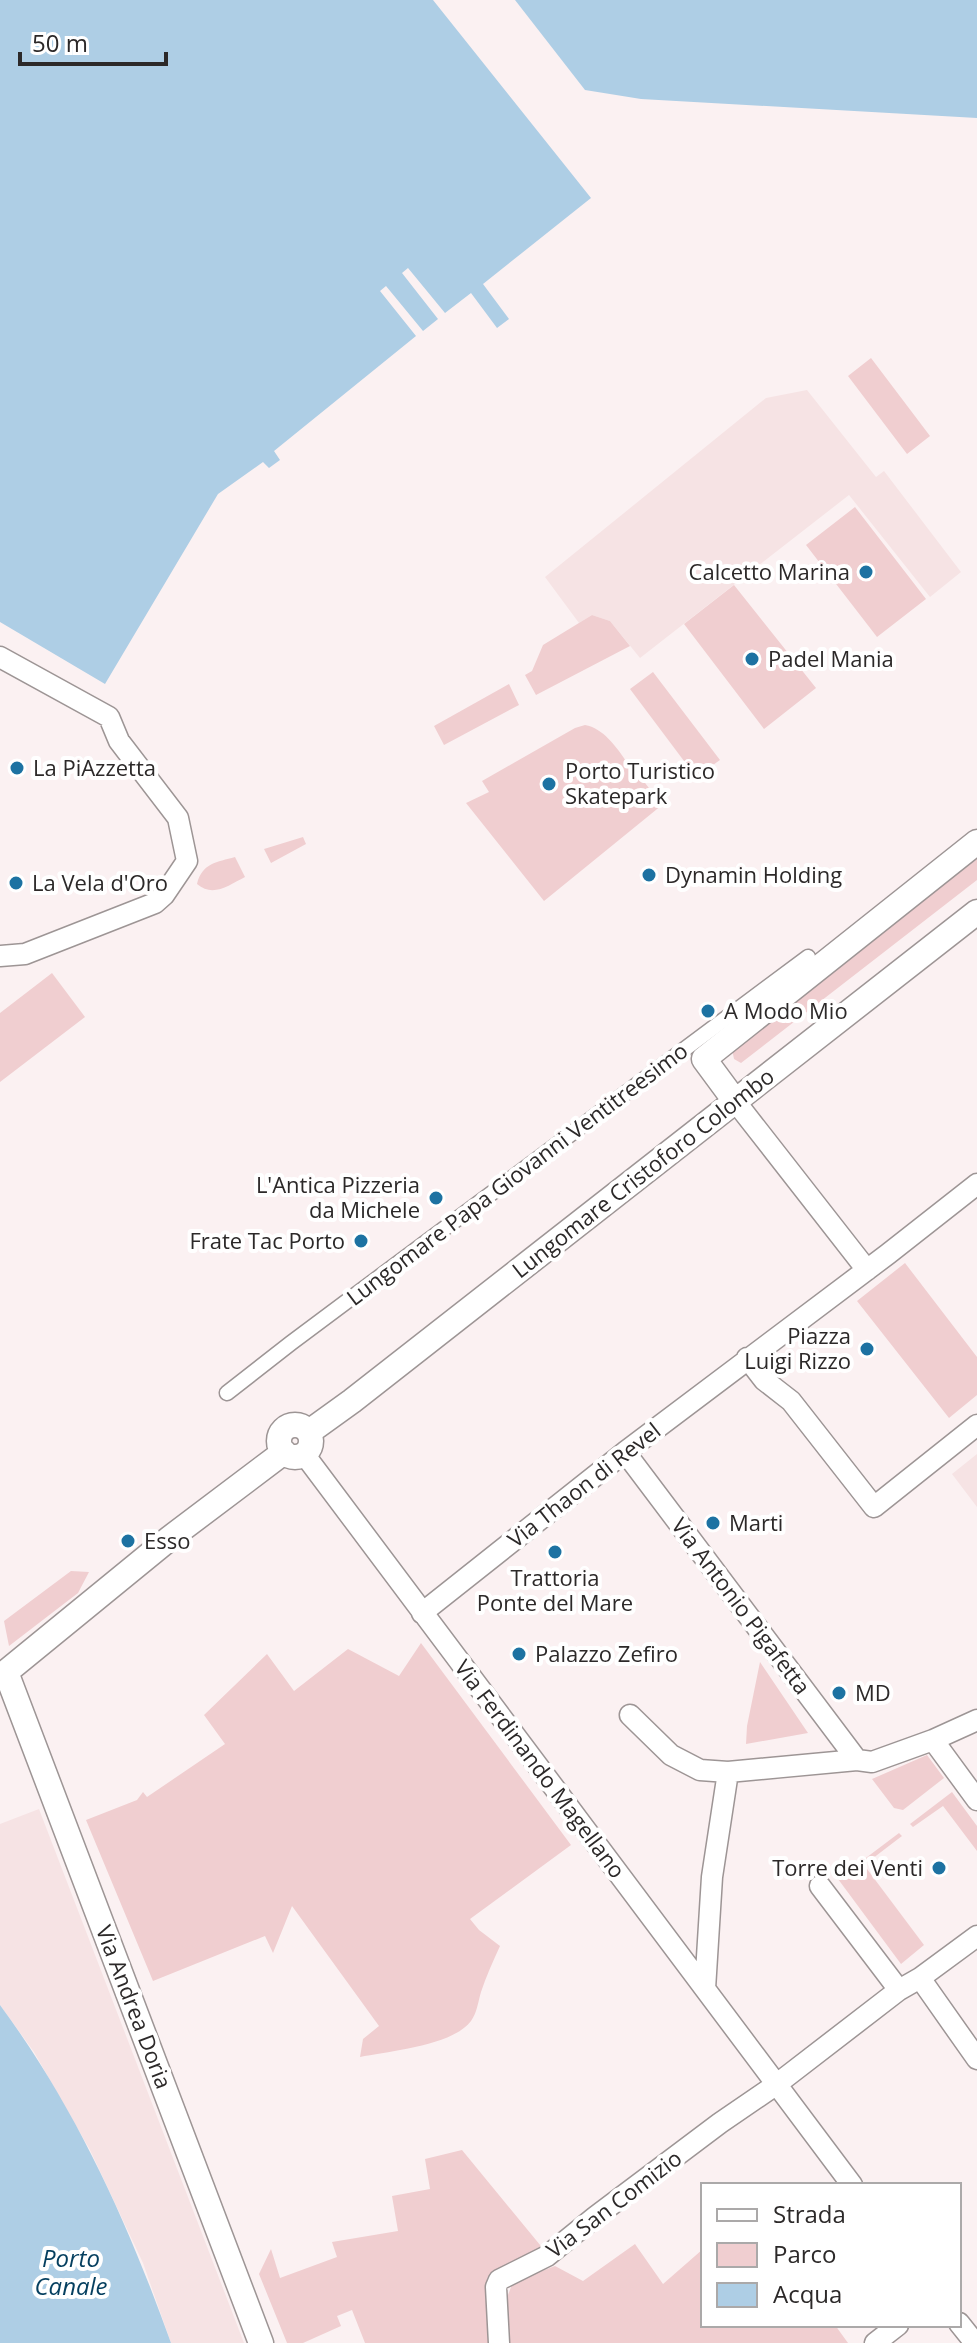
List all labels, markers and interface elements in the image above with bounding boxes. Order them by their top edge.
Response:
scale bar [20,16,166,66]
text: 50 m [32,26,88,59]
place label: Calcetto Marina [689,556,850,586]
marker: Calcetto Marina [857,563,875,581]
place label: Padel Mania [768,643,894,673]
marker: Padel Mania [743,650,761,668]
place label: La PiAzzetta [33,752,156,782]
place label: Porto Turistico Skatepark [565,755,715,810]
marker: La PiAzzetta [8,759,26,777]
marker: Porto Turistico Skatepark [540,775,558,793]
place label: Dynamin Holding [665,859,842,889]
marker: Dynamin Holding [640,866,658,884]
place label: La Vela d'Oro [32,867,168,897]
marker: La Vela d'Oro [7,874,25,892]
place label: A Modo Mio [724,995,848,1025]
marker: A Modo Mio [699,1002,717,1020]
street label: Lungomare Papa Giovanni Ventitreesimo [340,1035,693,1312]
street label: Lungomare Cristoforo Colombo [505,1060,780,1284]
place label: L'Antica Pizzeria da Michele [256,1169,420,1224]
marker: L'Antica Pizzeria da Michele [427,1189,445,1207]
place label: Frate Tac Porto [189,1225,345,1255]
marker: Frate Tac Porto [352,1232,370,1250]
place label: Piazza Luigi Rizzo [744,1320,851,1375]
marker: Piazza Luigi Rizzo [858,1340,876,1358]
street label: Via Thaon di Revel [501,1415,666,1553]
place label: Marti [729,1507,783,1537]
street label: Via Antonio Pigafetta [666,1511,818,1700]
marker: Marti [704,1514,722,1532]
place label: Esso [144,1525,190,1555]
marker: Esso [119,1532,137,1550]
marker: Trattoria Ponte del Mare [546,1543,564,1561]
place label: Trattoria Ponte del Mare [477,1562,633,1617]
place label: Palazzo Zefiro [535,1638,678,1668]
marker: Palazzo Zefiro [510,1645,528,1663]
street label: Via Ferdinando Magellano [449,1653,633,1884]
place label: MD [855,1677,891,1707]
marker: MD [830,1684,848,1702]
place label: Torre dei Venti [772,1852,923,1882]
marker: Torre dei Venti [930,1859,948,1877]
street label: Via Andrea Doria [90,1921,180,2093]
street label: Via San Comizio [540,2142,687,2264]
legend [701,2183,961,2327]
text: Strada [773,2197,846,2230]
text: Parco [773,2237,837,2270]
water label: Porto Canale [34,2241,108,2302]
text: Acqua [773,2277,842,2310]

